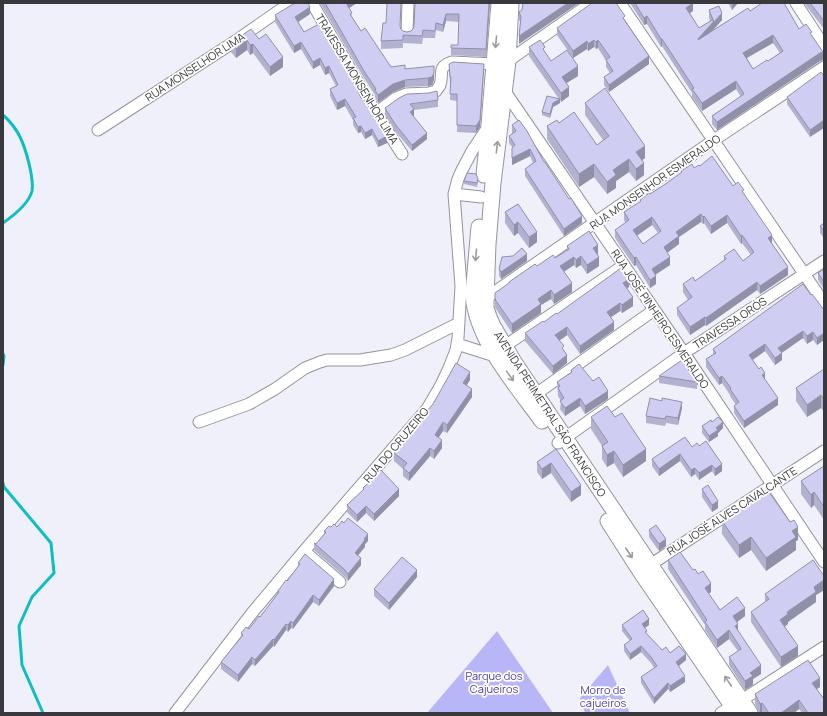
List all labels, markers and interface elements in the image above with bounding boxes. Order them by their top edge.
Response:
street label: TRAVESSA MONSENHOR LIMA [312,11,402,147]
street label: RUA MONSELHOR LIMA [142,29,247,104]
one-way arrow [492,35,500,48]
street label: RUA MONSENHOR ESMERALDO [586,131,723,233]
one-way arrow [494,141,501,154]
street label: RUA JOSÉ PINHEIRO ESMERALDO [608,246,713,391]
one-way arrow [473,248,480,261]
street label: TRAVESSA ORÓS [690,293,770,352]
street label: AVENIDA PERIMETRAL SÃO FRANCISCO [491,328,610,500]
one-way arrow [505,370,514,381]
street label: RUA DO CRUZEIRO [360,404,432,486]
street label: RUA JOSÉ ALVES CAVALCANTE [664,463,800,558]
one-way arrow [625,547,633,558]
park label: Parque dos Cajueiros [466,668,523,696]
one-way arrow [724,675,732,686]
park label: Morro de cajueiros [580,682,626,710]

